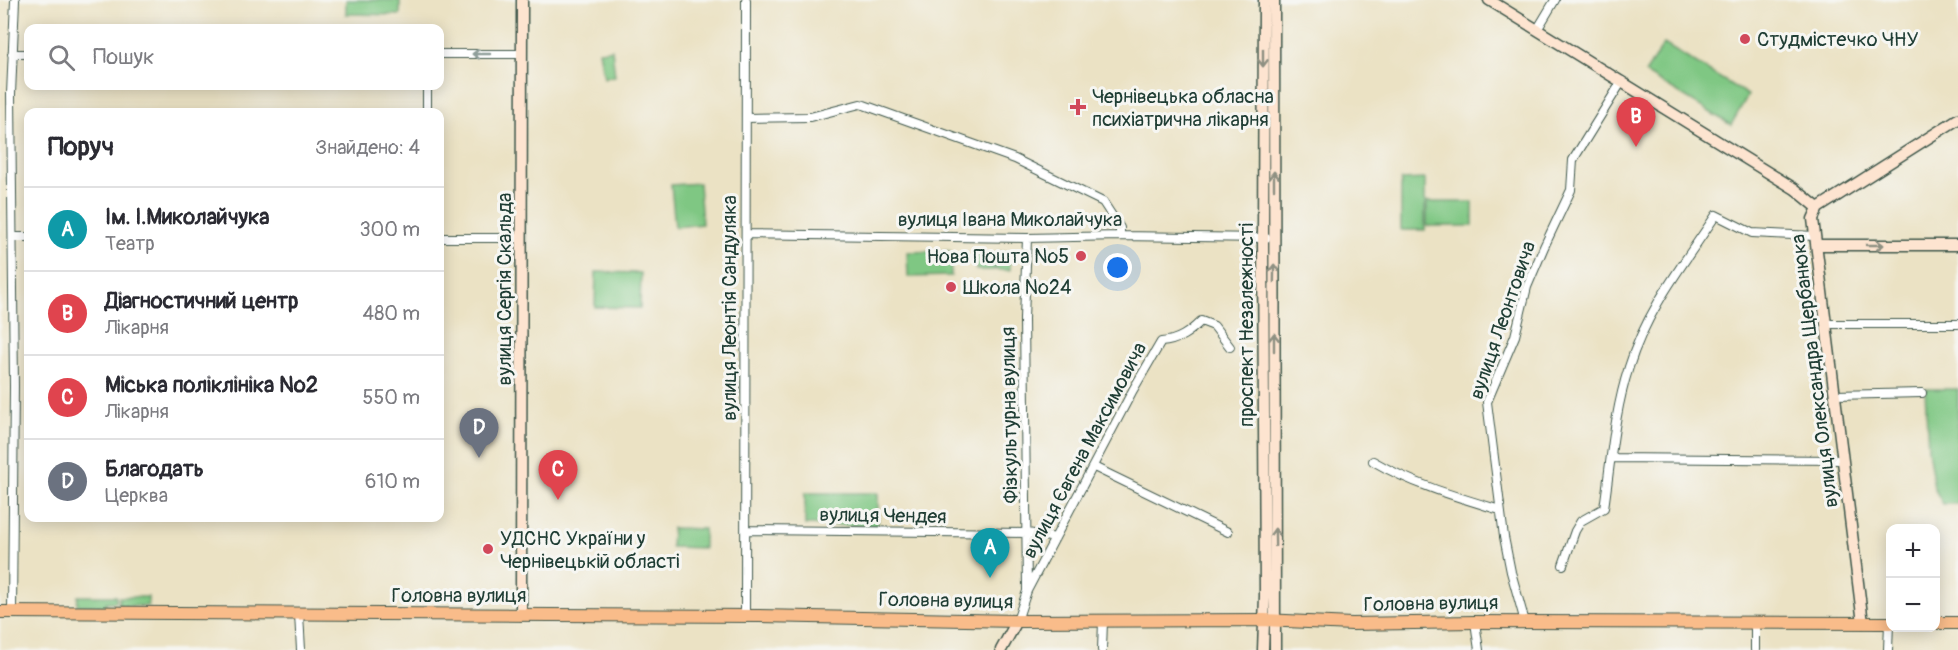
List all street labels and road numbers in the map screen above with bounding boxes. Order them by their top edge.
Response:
street label: вулиця Сергія Скальда [492,193,517,385]
street label: вулиця Леонтія Сандуляка [717,195,742,421]
street label: вулиця Івана Миколайчука [898,207,1122,232]
street label: проспект Незалежності [1234,223,1259,427]
street label: вулиця Олександра Щербанюка [1785,233,1844,509]
street label: вулиця Леонтовича [1464,238,1541,403]
street label: Фізкультурна вулиця [995,327,1024,503]
street label: вулиця Євгена Максимовича [1017,338,1152,563]
street label: вулиця Чендея [819,502,947,529]
street label: Головна вулиця [392,583,526,608]
street label: Головна вулиця [878,587,1014,614]
street label: Головна вулиця [1363,590,1499,617]

